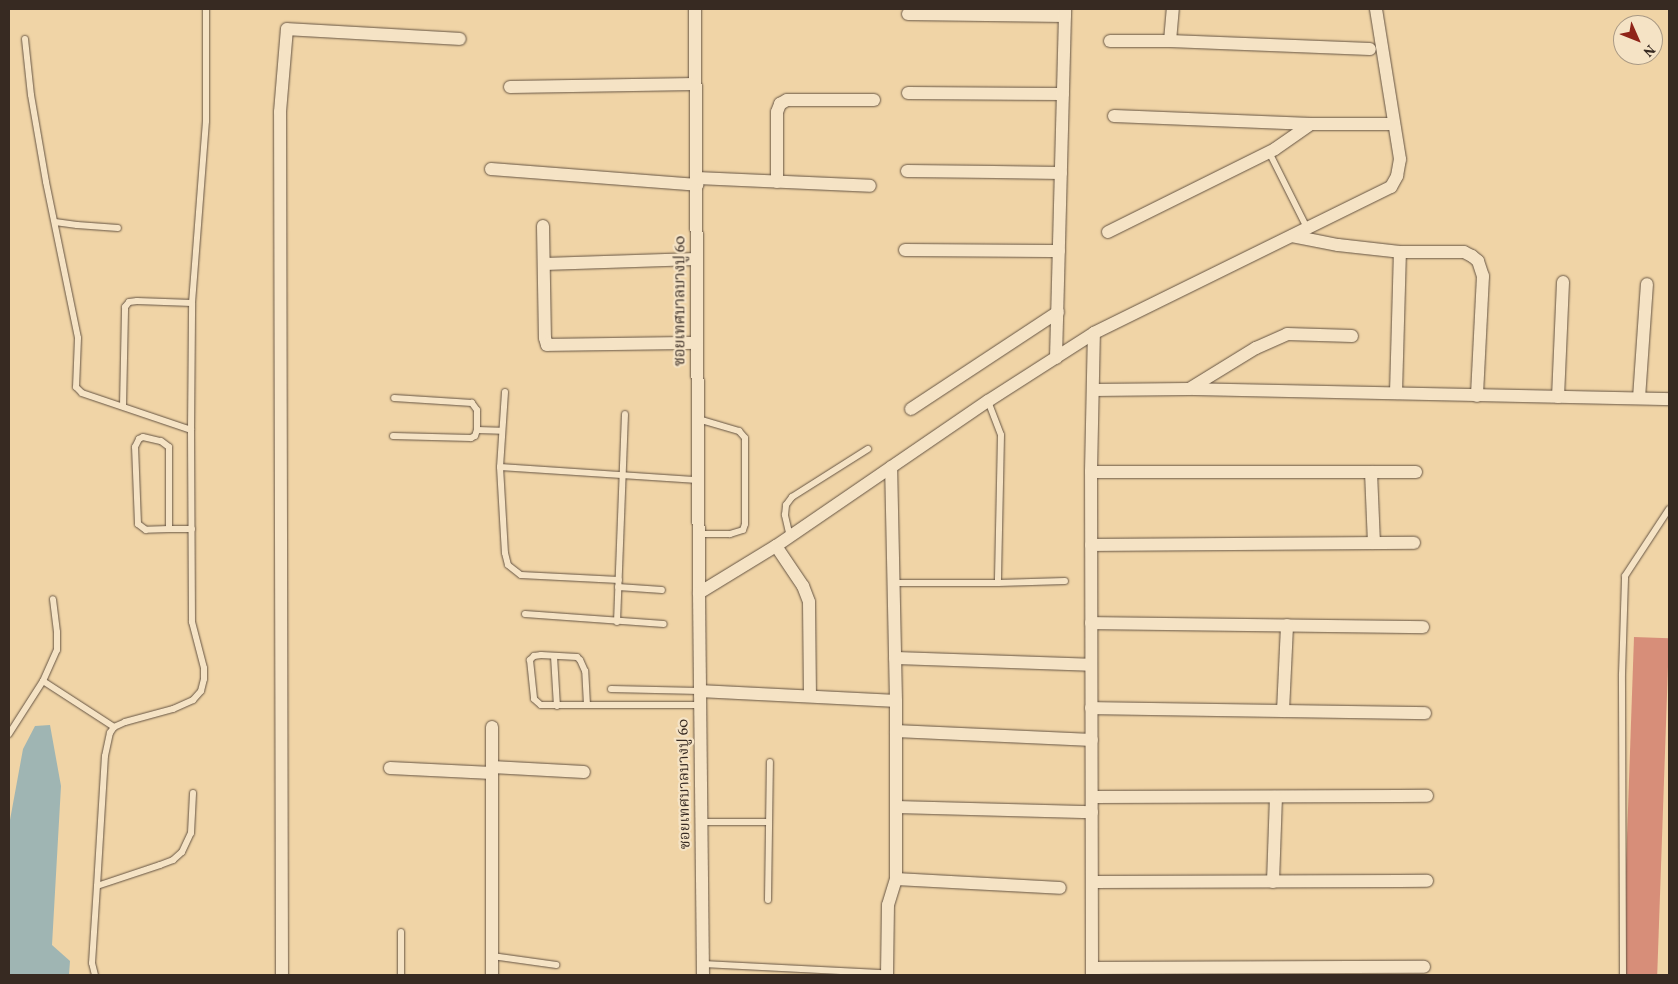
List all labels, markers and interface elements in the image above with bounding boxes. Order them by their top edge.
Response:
north arrow [1613,15,1663,65]
text: N [1638,40,1659,60]
street label: ซอยเทศบาลบางปู 60 [672,236,690,366]
street label: ซอยเทศบาลบางปู 60 [675,719,695,849]

